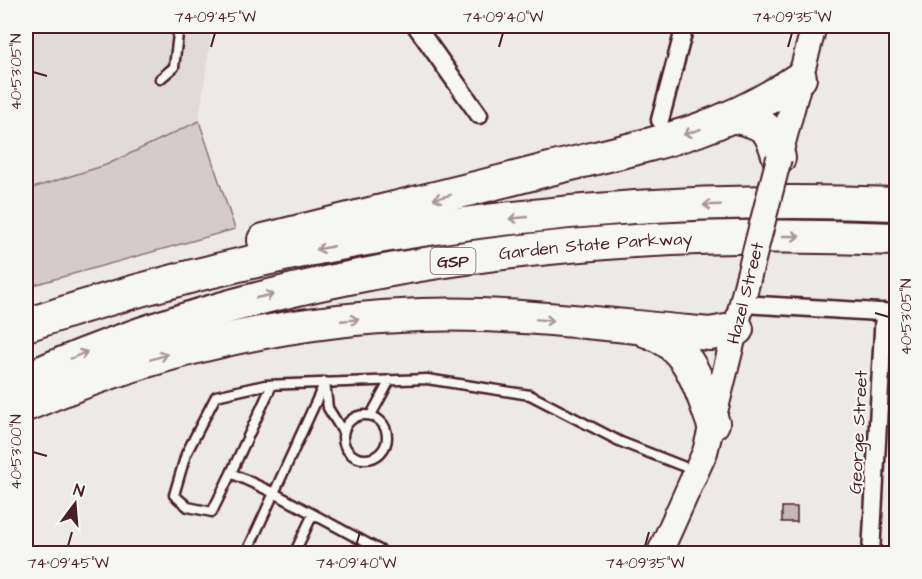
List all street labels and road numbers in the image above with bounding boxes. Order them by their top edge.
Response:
street label: Garden State Parkway [497,226,693,266]
street label: Hazel Street [721,239,770,347]
road number: GSP [430,248,476,274]
street label: George Street [843,369,875,495]

